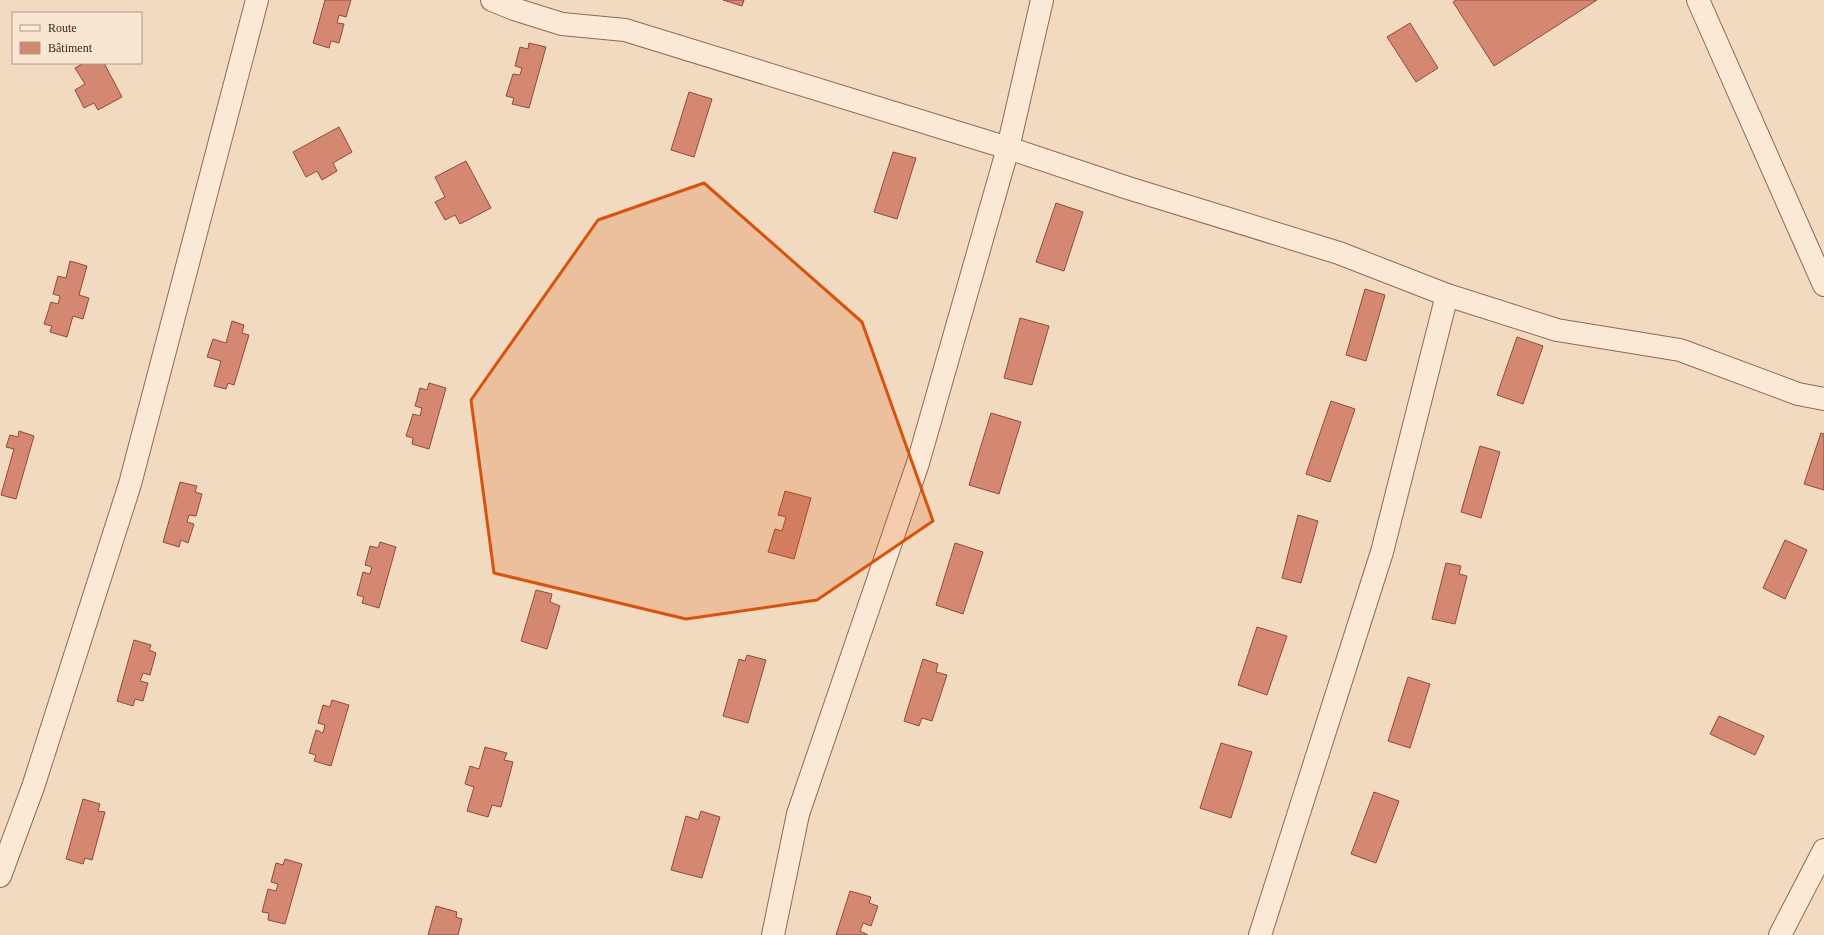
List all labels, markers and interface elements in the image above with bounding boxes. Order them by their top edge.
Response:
legend [12,12,142,64]
text: Route [48,21,77,35]
text: Bâtiment [48,41,93,55]

